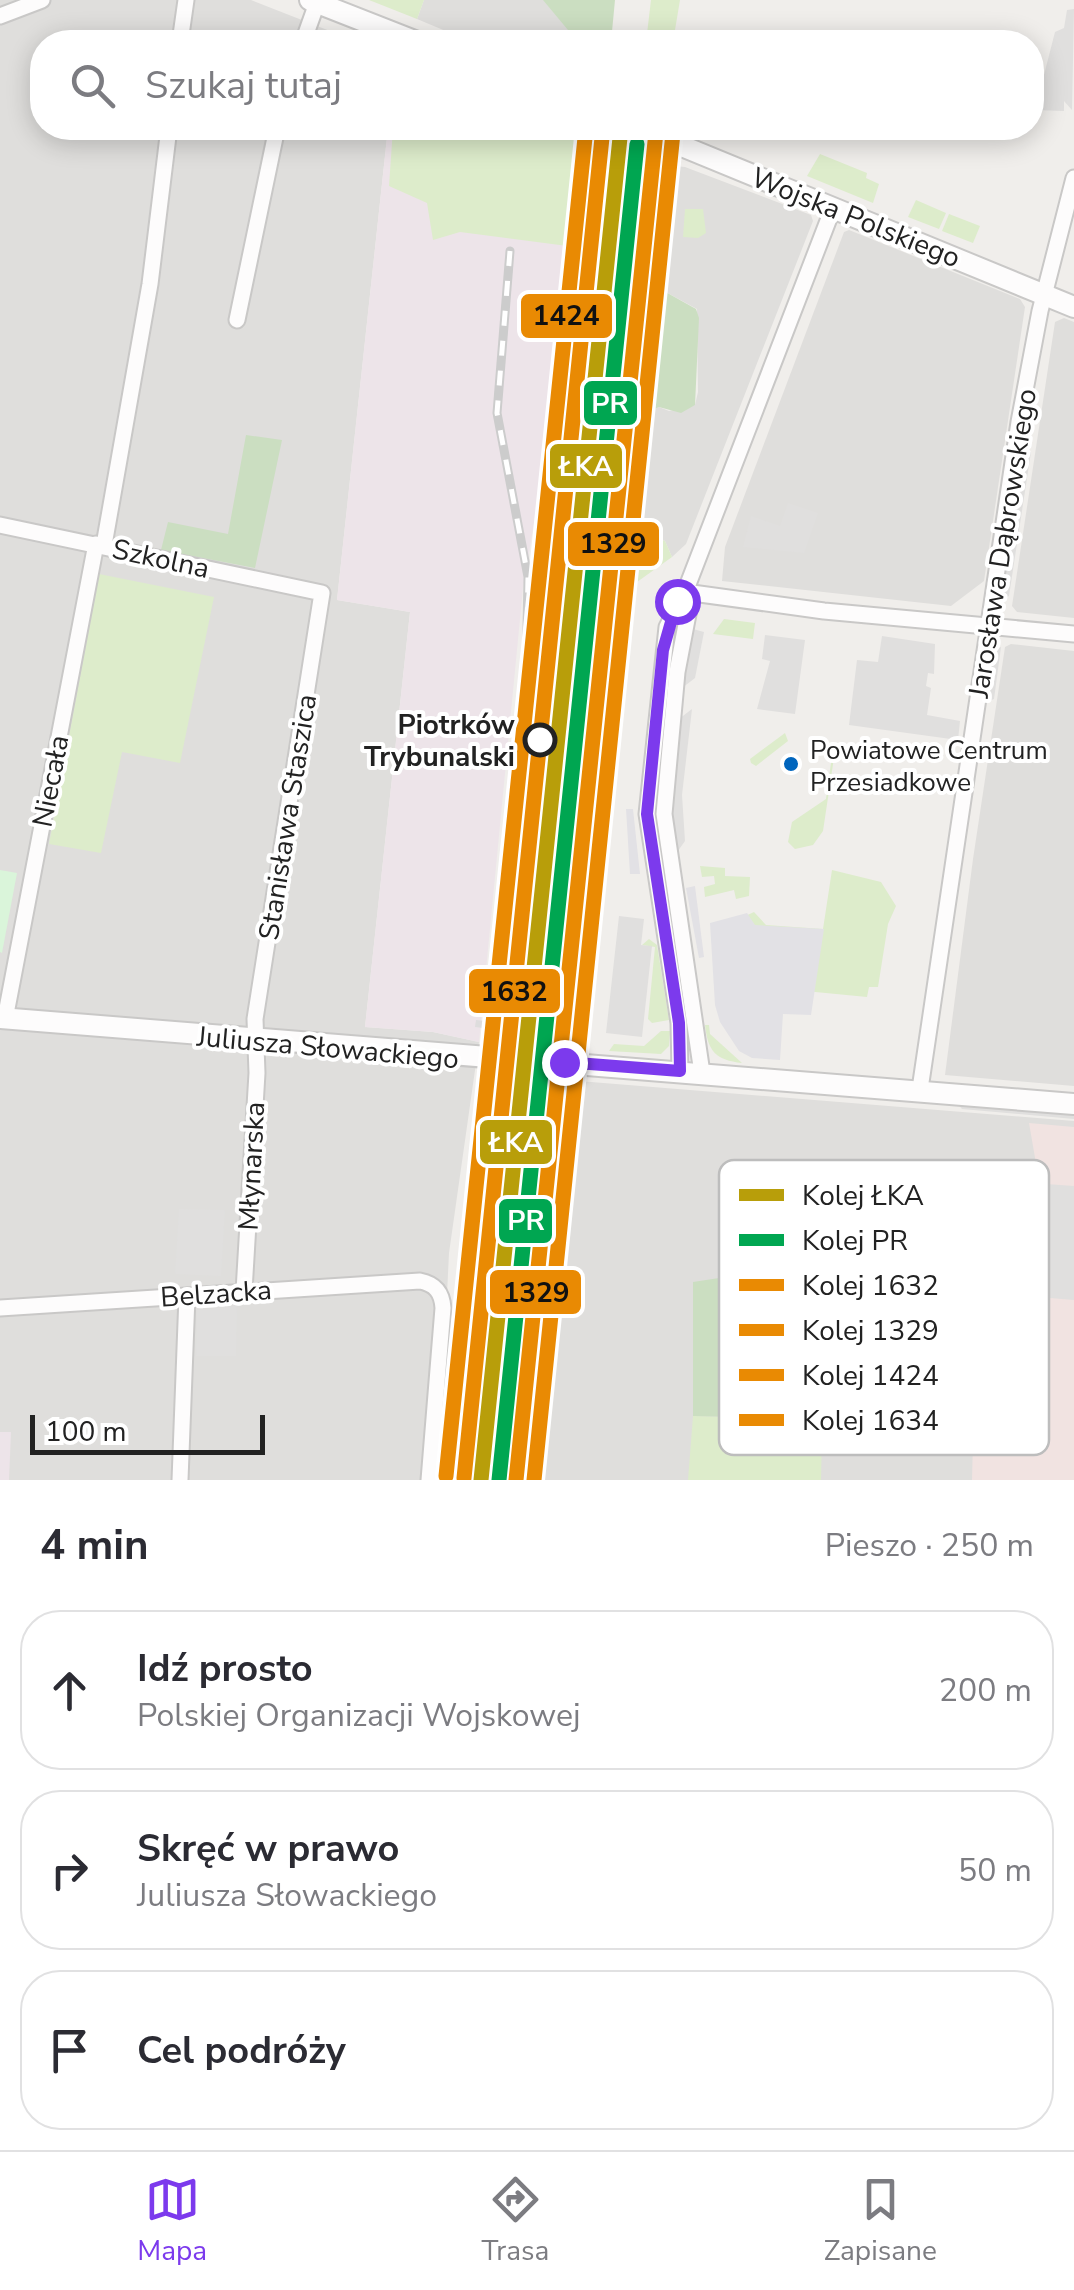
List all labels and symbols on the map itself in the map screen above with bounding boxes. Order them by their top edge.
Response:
street label: Wojska Polskiego [745,159,966,277]
line badge: 1424 [519,292,614,340]
text: 1424 [532,297,600,335]
line badge: PR [582,379,639,427]
text: PR [591,385,629,423]
street label: Jarosława Dąbrowskiego [960,386,1046,701]
line badge: ŁKA [548,442,624,490]
text: ŁKA [557,448,613,486]
line badge: 1329 [566,520,661,568]
text: 1329 [579,525,647,563]
street label: Szkolna [109,530,213,588]
route start [655,579,701,625]
street label: Stanisława Staszica [250,692,326,943]
place label: Piotrków Trybunalski [364,706,515,776]
marker: Piotrków Trybunalski [524,724,556,756]
street label: Niecała [23,732,78,830]
place label: Powiatowe Centrum Przesiadkowe [810,733,1048,800]
marker: Powiatowe Centrum Przesiadkowe [781,754,801,774]
line badge: 1632 [467,967,562,1015]
text: 1632 [480,973,548,1011]
street label: Juliusza Słowackiego [194,1018,460,1078]
route end [542,1040,588,1086]
street label: Młynarska [230,1101,274,1232]
line badge: ŁKA [478,1118,554,1166]
text: ŁKA [487,1124,543,1162]
legend [719,1160,1049,1455]
text: Kolej ŁKA [802,1177,924,1215]
line badge: PR [497,1197,554,1245]
text: PR [507,1202,545,1240]
text: Kolej PR [802,1222,908,1260]
text: Kolej 1632 [802,1267,939,1305]
line badge: 1329 [488,1268,583,1316]
street label: Belzacka [159,1271,273,1317]
text: 1329 [502,1274,570,1312]
text: Kolej 1329 [802,1312,939,1350]
text: Kolej 1424 [802,1357,939,1395]
text: Kolej 1634 [802,1402,939,1440]
scale bar [30,1410,265,1454]

